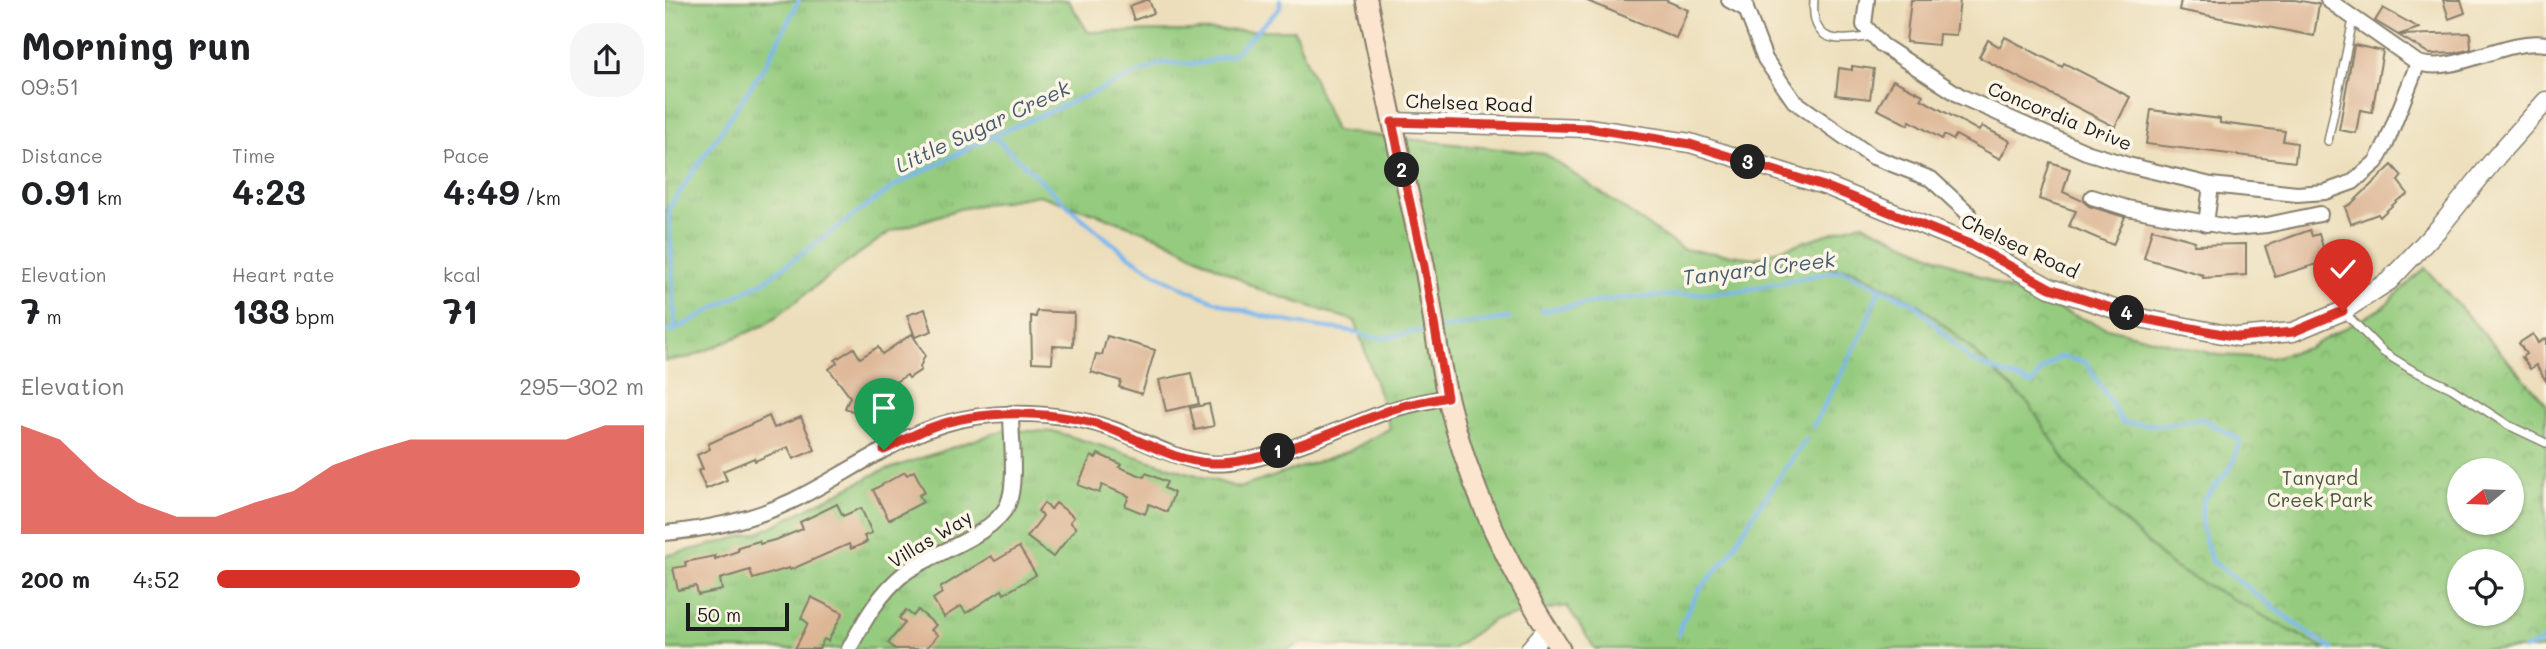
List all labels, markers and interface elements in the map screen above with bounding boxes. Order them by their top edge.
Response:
text: Morning run [21,20,251,70]
button: share [570,23,644,97]
text: 09:51 [21,71,80,101]
water label: Little Sugar Creek [891,73,1075,178]
street label: Concordia Drive [1984,75,2136,156]
street label: Chelsea Road [1405,88,1533,117]
text: Distance [21,143,103,168]
text: Time [232,143,275,168]
text: Pace [443,143,489,168]
pin: 3 [1731,144,1765,180]
text: 3 [1742,149,1753,174]
pin: 2 [1385,152,1419,188]
text: 2 [1396,157,1407,182]
text: 0.91 [21,168,91,214]
text: 4:23 [232,168,306,214]
text: 4:49 [443,168,520,214]
text: km [91,185,122,210]
text: /km [520,185,561,210]
street label: Chelsea Road [1957,207,2083,284]
pin [2313,239,2373,311]
water label: Tanyard Creek [1681,245,1838,290]
icon: check [2324,250,2362,288]
text: Elevation [21,262,106,287]
text: Heart rate [232,262,335,287]
text: kcal [443,262,481,287]
text: 7 [21,287,41,333]
text: 133 [232,287,290,333]
text: 71 [443,287,478,333]
pin: 4 [2109,296,2145,330]
text: 4 [2120,300,2133,325]
text: m [41,304,62,329]
text: bpm [290,304,335,329]
text: Elevation [21,371,124,401]
text: 295–302 m [519,371,644,401]
pin [854,378,914,450]
icon: arrive [865,389,903,427]
pin: 1 [1261,434,1295,468]
text: 1 [1273,438,1282,463]
north arrow [2447,458,2523,536]
map controls [2447,458,2524,626]
park label: Tanyard Creek Park [2267,465,2373,512]
street label: Villas Way [883,504,976,573]
button: locate [2447,549,2524,626]
text: 200 m [21,564,90,594]
text: 4:52 [133,564,180,594]
scale bar [686,600,789,632]
text: 50 m [697,602,741,627]

